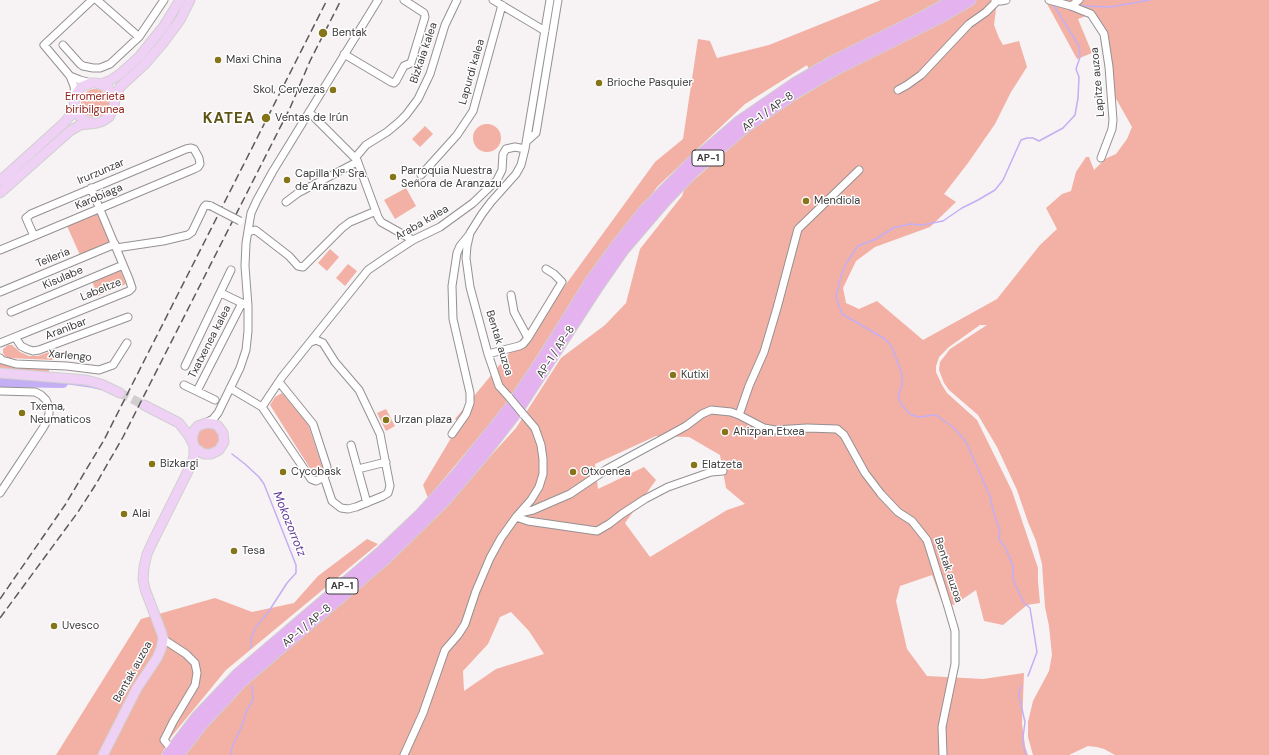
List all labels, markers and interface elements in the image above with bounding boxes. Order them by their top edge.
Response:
street label: Bizkaia kalea [407,21,441,85]
place label: Bentak [332,26,367,40]
marker: Bentak [317,27,329,39]
street label: Lapurdi kalea [456,38,488,106]
street label: Lapitze auzoa [1088,47,1108,117]
place label: Maxi China [226,53,281,67]
marker: Maxi China [213,55,223,65]
place label: Brioche Pasquier [607,76,692,90]
marker: Brioche Pasquier [594,78,604,88]
place label: Skol, Cervezas [253,83,325,97]
marker: Skol, Cervezas [328,85,338,95]
park label: Erromerieta biribilgunea [65,90,125,116]
street label: AP-1 / AP-8 [740,90,796,134]
district label: KATEA [203,110,255,128]
place label: Ventas de Irún [275,111,348,125]
marker: Ventas de Irún [260,112,272,124]
road number: AP-1 [692,150,724,166]
street label: Irurzunzar [76,156,126,188]
place label: Parroquia Nuestra Señora de Aranzazu [401,164,502,190]
place label: Capilla Nª Sra. de Aranzazu [295,167,367,193]
marker: Parroquia Nuestra Señora de Aranzazu [388,172,398,182]
marker: Capilla Nª Sra. de Aranzazu [282,175,292,185]
street label: Karobiaga [73,181,125,213]
place label: Mendiola [814,194,860,208]
marker: Mendiola [801,196,811,206]
street label: Araba kalea [393,202,451,244]
street label: Teileria [34,245,72,271]
street label: Kisulabe [41,264,85,292]
street label: Labeltze [79,276,123,304]
street label: Txatxenea kalea [186,303,234,381]
street label: Bentak auzoa [483,309,515,377]
street label: Aranibar [43,315,89,343]
street label: AP-1 / AP-8 [534,323,578,381]
street label: Xarlengo [48,348,92,364]
place label: Kutixi [681,368,709,382]
marker: Kutixi [668,370,678,380]
place label: Txema, Neumaticos [30,400,91,426]
marker: Txema, Neumaticos [17,408,27,418]
place label: Urzan plaza [394,413,452,427]
marker: Urzan plaza [381,415,391,425]
place label: Ahizpan Etxea [733,425,804,439]
marker: Ahizpan Etxea [720,427,730,437]
place label: Bizkargi [160,457,199,471]
place label: Elatzeta [702,458,742,472]
marker: Bizkargi [147,459,157,469]
marker: Elatzeta [689,460,699,470]
place label: Cycobask [291,465,341,479]
place label: Otxoenea [581,465,630,479]
marker: Cycobask [278,467,288,477]
marker: Otxoenea [568,467,578,477]
water label: Mokozorrotz [269,489,309,559]
place label: Alai [132,507,150,521]
marker: Alai [119,509,129,519]
street label: Bentak auzoa [931,536,965,604]
place label: Tesa [242,544,265,558]
marker: Tesa [229,546,239,556]
road number: AP-1 [326,578,358,594]
street label: AP-1 / AP-8 [280,602,334,650]
place label: Uvesco [62,619,99,633]
marker: Uvesco [49,621,59,631]
street label: Bentak auzoa [111,639,155,705]

